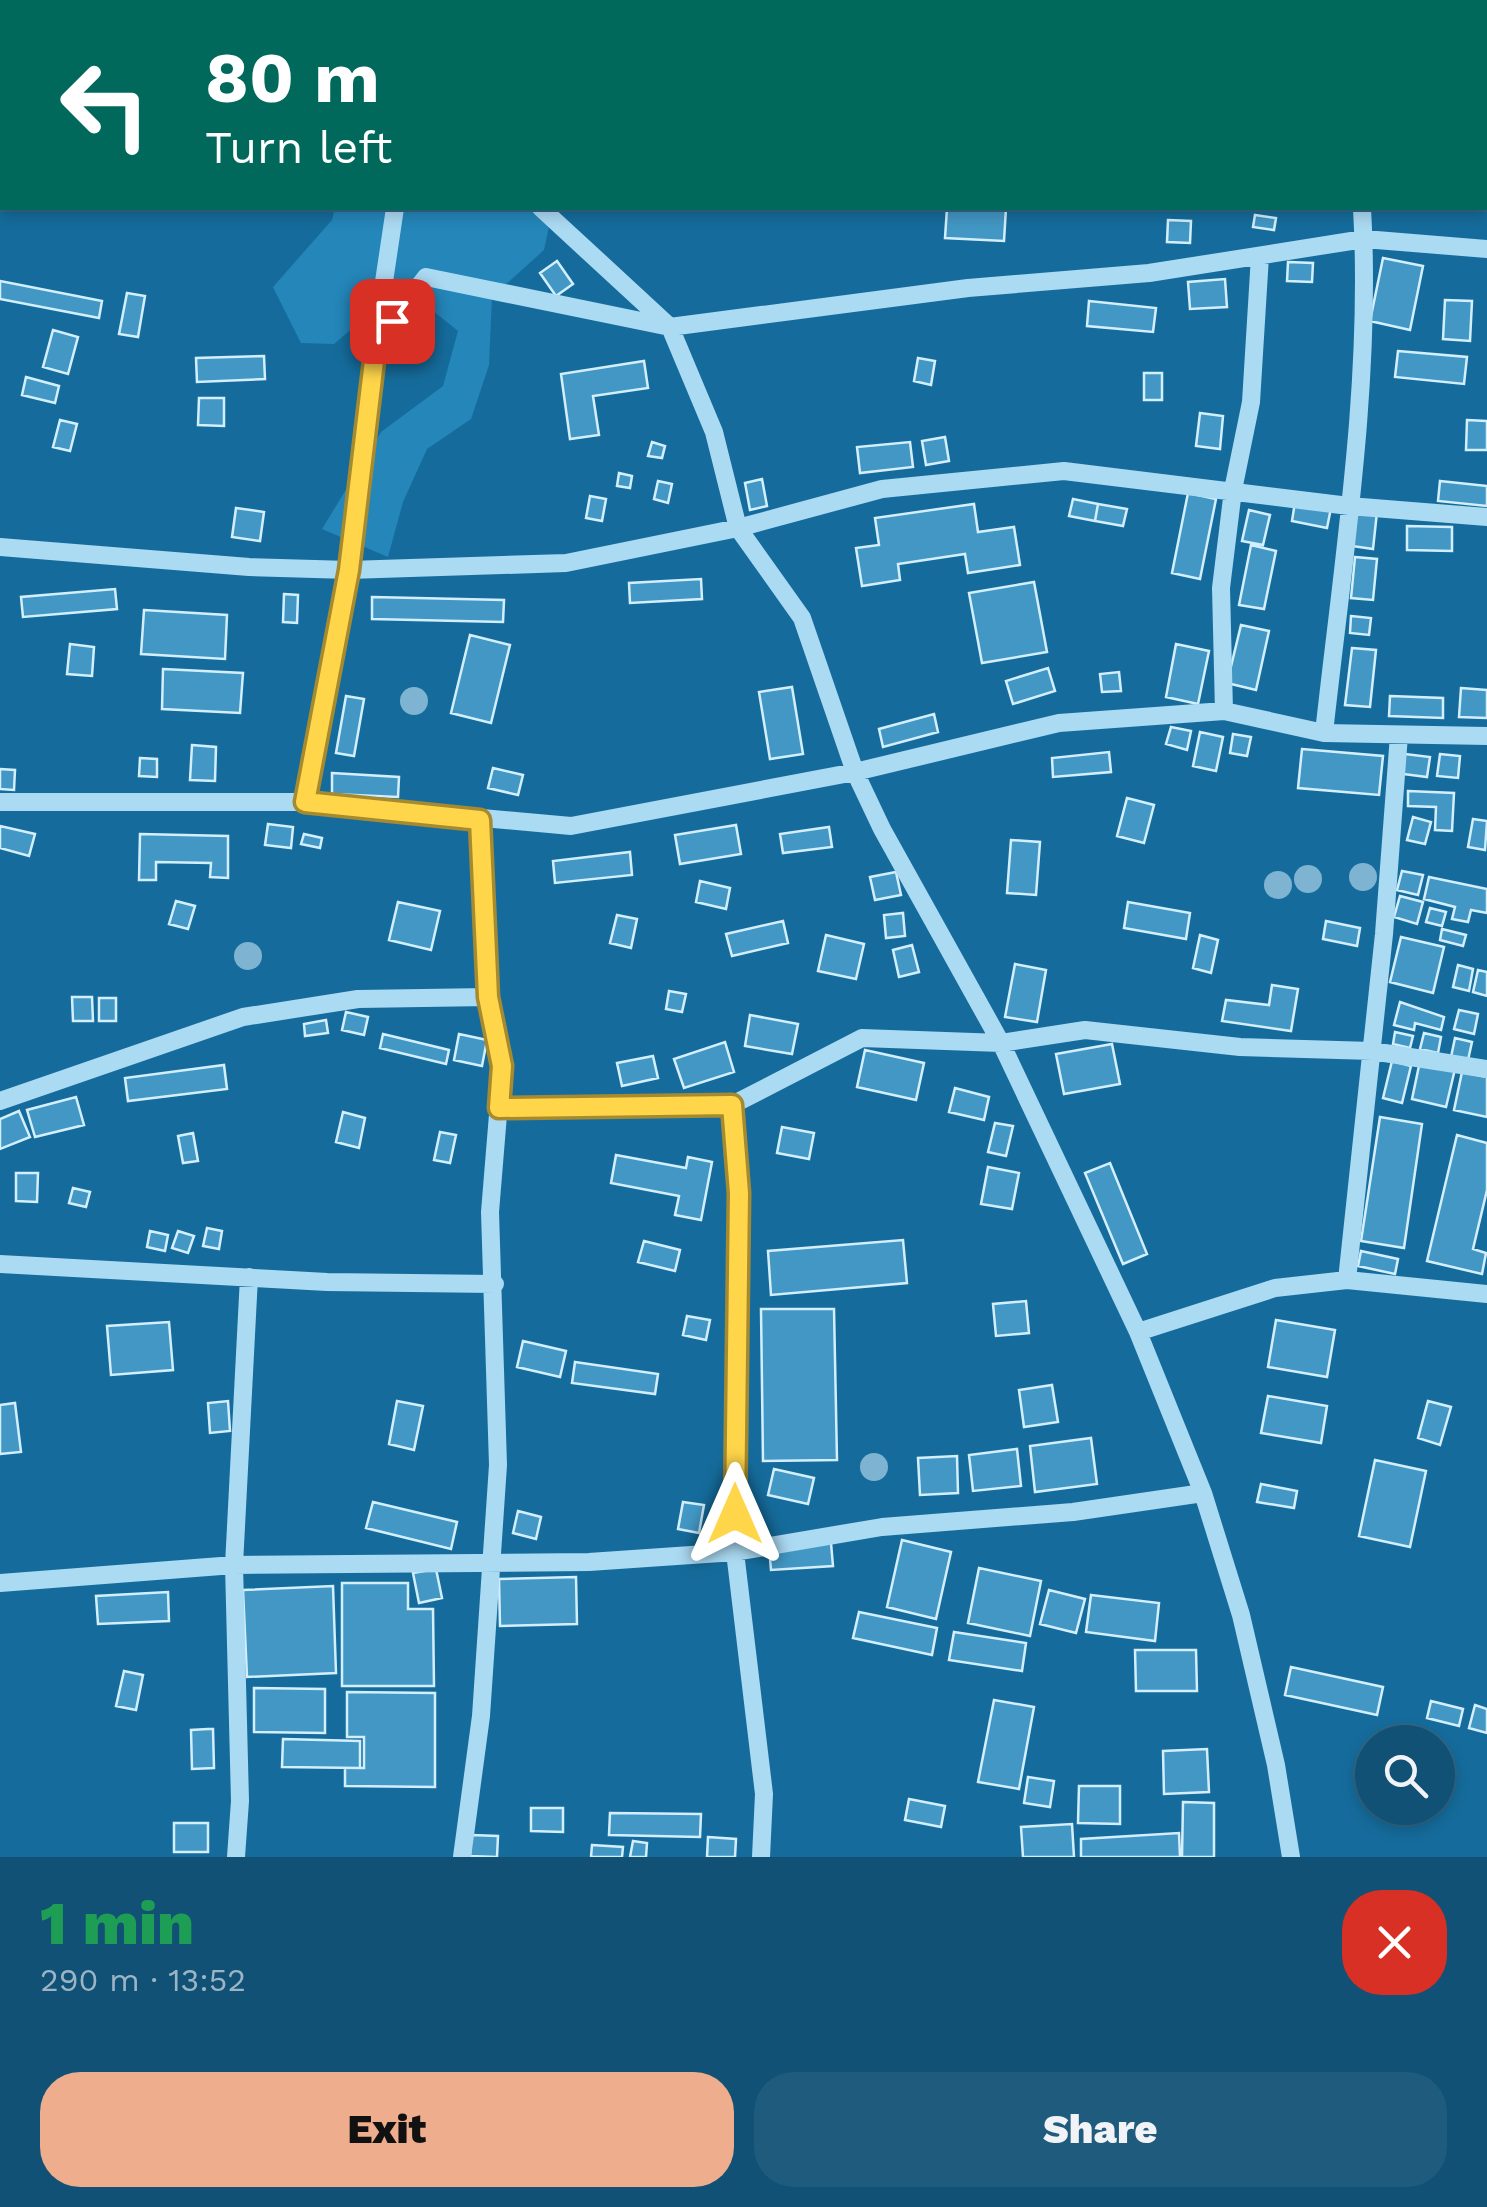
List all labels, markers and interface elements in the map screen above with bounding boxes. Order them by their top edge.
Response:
text: 80 m [205,37,380,119]
icon: left [40,40,170,170]
text: Turn left [205,121,392,174]
pin [350,279,435,364]
icon: arrive [365,294,420,349]
position arrow [683,1462,787,1566]
map controls [1355,1725,1455,1825]
button: search [1355,1725,1455,1825]
text: 1 min [40,1888,194,1959]
button: close [1342,1890,1447,1995]
text: 290 m · 13:52 [40,1961,246,1999]
button: Exit [40,2072,734,2187]
button: Share [754,2072,1447,2187]

